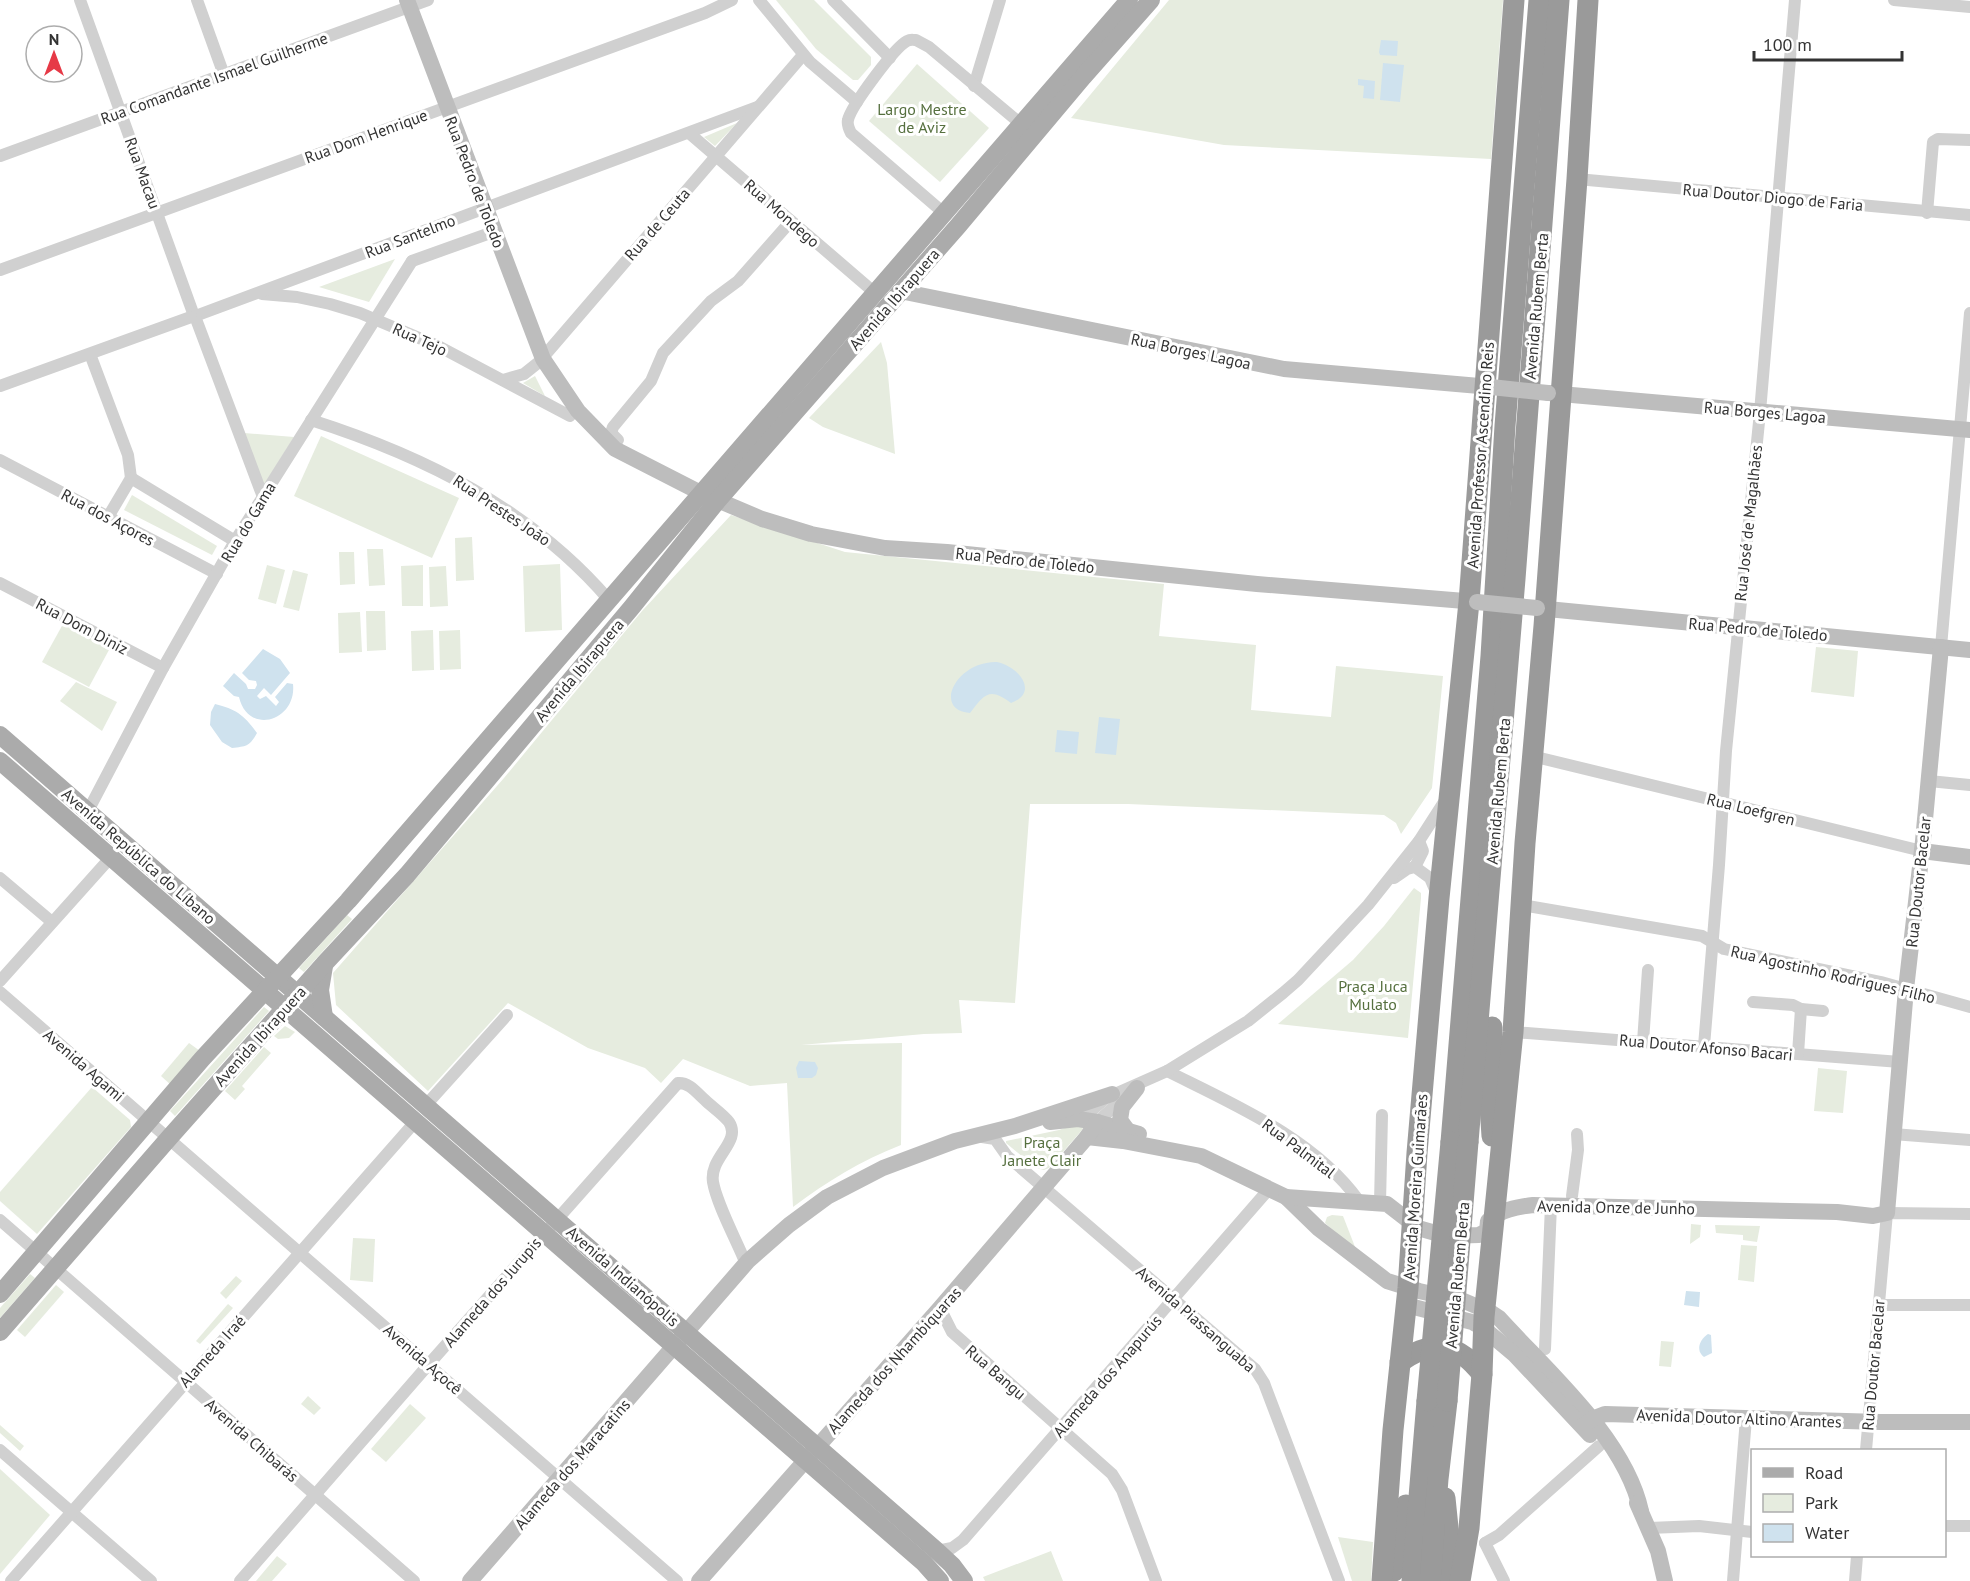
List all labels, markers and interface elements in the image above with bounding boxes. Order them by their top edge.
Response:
north arrow [24,24,84,84]
scale bar [1754,24,1902,62]
street label: Rua Comandante Ismael Guilherme [98,28,330,128]
text: N [49,29,59,49]
text: 100 m [1763,33,1812,56]
park label: Largo Mestre de Aviz [877,99,967,137]
street label: Rua Dom Henrique [302,105,430,167]
street label: Rua Pedro de Toledo [441,113,509,251]
street label: Rua Macau [121,135,165,211]
street label: Rua Mondego [740,175,824,251]
street label: Rua Doutor Diogo de Faria [1682,179,1864,215]
street label: Rua de Ceuta [620,184,694,264]
street label: Rua Santelmo [362,210,458,262]
street label: Avenida Rubem Berta [1520,232,1552,380]
street label: Avenida Ibirapuera [844,244,944,354]
street label: Rua Tejo [390,318,450,360]
street label: Rua Borges Lagoa [1129,329,1253,373]
street label: Avenida Professor Ascendino Reis [1462,341,1498,569]
street label: Rua Borges Lagoa [1703,397,1827,427]
street label: Rua José de Magalhães [1730,444,1766,602]
street label: Rua Prestes João [450,470,554,550]
street label: Rua do Gama [216,478,280,566]
street label: Rua dos Açores [58,484,158,550]
street label: Rua Pedro de Toledo [955,543,1095,577]
street label: Rua Dom Diniz [33,593,131,659]
street label: Rua Pedro de Toledo [1688,613,1828,645]
street label: Avenida Ibirapuera [530,615,628,725]
street label: Avenida Rubem Berta [1482,717,1514,865]
street label: Avenida República do Líbano [58,784,220,928]
street label: Rua Loefgren [1705,788,1797,830]
street label: Rua Doutor Bacelar [1901,815,1935,949]
street label: Rua Agostinho Rodrigues Filho [1729,941,1937,1007]
park label: Praça Juca Mulato [1338,976,1408,1014]
street label: Avenida Ibirapuera [210,982,310,1090]
street label: Avenida Agami [39,1024,129,1106]
street label: Rua Doutor Afonso Bacari [1618,1029,1794,1065]
street label: Avenida Moreira Guimarães [1399,1093,1432,1281]
street label: Rua Palmital [1258,1114,1340,1182]
park label: Praça Janete Clair [1002,1132,1082,1170]
street label: Avenida Onze de Junho [1537,1196,1695,1218]
street label: Avenida Rubem Berta [1441,1201,1473,1349]
street label: Avenida Indianópolis [563,1222,684,1331]
street label: Alameda dos Jurupis [439,1233,545,1351]
street label: Avenida Piassanguaba [1132,1262,1260,1376]
street label: Alameda dos Nhambiquaras [823,1282,965,1438]
street label: Rua Doutor Bacelar [1857,1298,1889,1431]
street label: Alameda dos Anapurús [1048,1310,1166,1441]
street label: Alameda Iraé [174,1311,250,1391]
street label: Avenida Açocê [380,1320,466,1398]
street label: Rua Bangu [962,1340,1030,1404]
street label: Avenida Chibarás [201,1394,303,1486]
street label: Alameda dos Maracatins [510,1394,634,1533]
street label: Avenida Doutor Altino Arantes [1636,1404,1842,1432]
legend [1751,1449,1946,1557]
text: Road [1805,1461,1843,1484]
text: Park [1805,1491,1838,1514]
text: Water [1805,1521,1849,1544]

